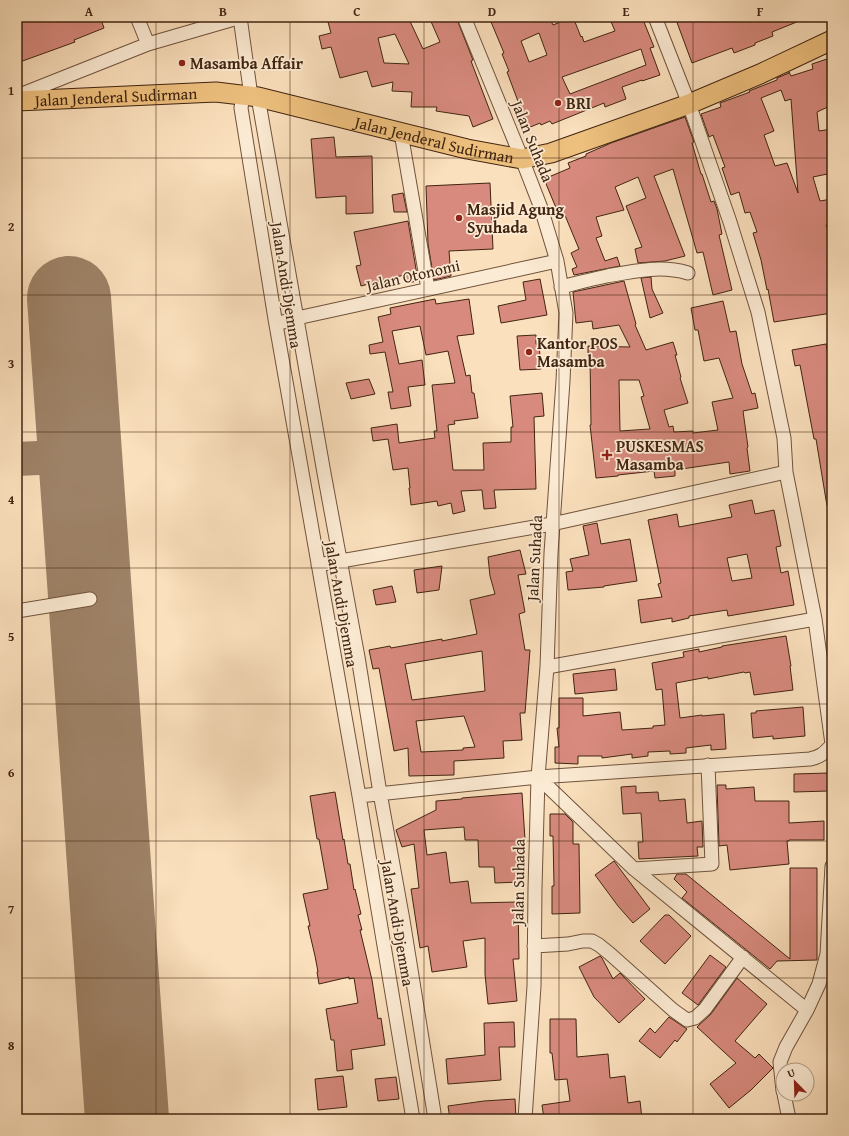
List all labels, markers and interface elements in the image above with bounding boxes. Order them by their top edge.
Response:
text: A [85,2,94,21]
text: B [219,2,227,21]
text: C [353,2,361,21]
text: D [488,2,496,21]
text: E [623,2,630,21]
text: F [757,2,764,21]
place label: Masamba Affair [190,51,304,75]
marker: Masamba Affair [177,58,187,68]
text: 1 [8,81,14,100]
street label: Jalan Jenderal Sudirman [32,81,198,112]
place label: BRI [566,91,591,115]
street label: Jalan Suhada [505,95,560,186]
marker: BRI [553,98,563,108]
street label: Jalan Jenderal Sudirman [350,109,516,169]
place label: Masjid Agung Syuhada [467,197,565,239]
marker: Masjid Agung Syuhada [454,213,464,223]
text: 2 [8,217,15,236]
street label: Jalan Andi Djemma [265,218,309,350]
street label: Jalan Otonomi [362,252,463,298]
place label: Kantor POS Masamba [537,331,618,373]
marker: Kantor POS Masamba [524,347,534,357]
text: 3 [8,354,14,373]
place label: PUSKESMAS Masamba [616,434,704,476]
marker: PUSKESMAS Masamba [601,449,613,461]
text: 4 [8,490,15,509]
street label: Jalan Suhada [520,514,548,604]
street label: Jalan Andi Djemma [319,537,365,669]
text: 5 [8,627,15,646]
text: 6 [8,763,15,782]
street label: Jalan Suhada [505,838,531,927]
street label: Jalan Andi Djemma [375,856,421,988]
text: 7 [8,900,15,919]
text: 8 [8,1036,15,1055]
north arrow [775,1062,815,1102]
text: U [785,1064,798,1082]

